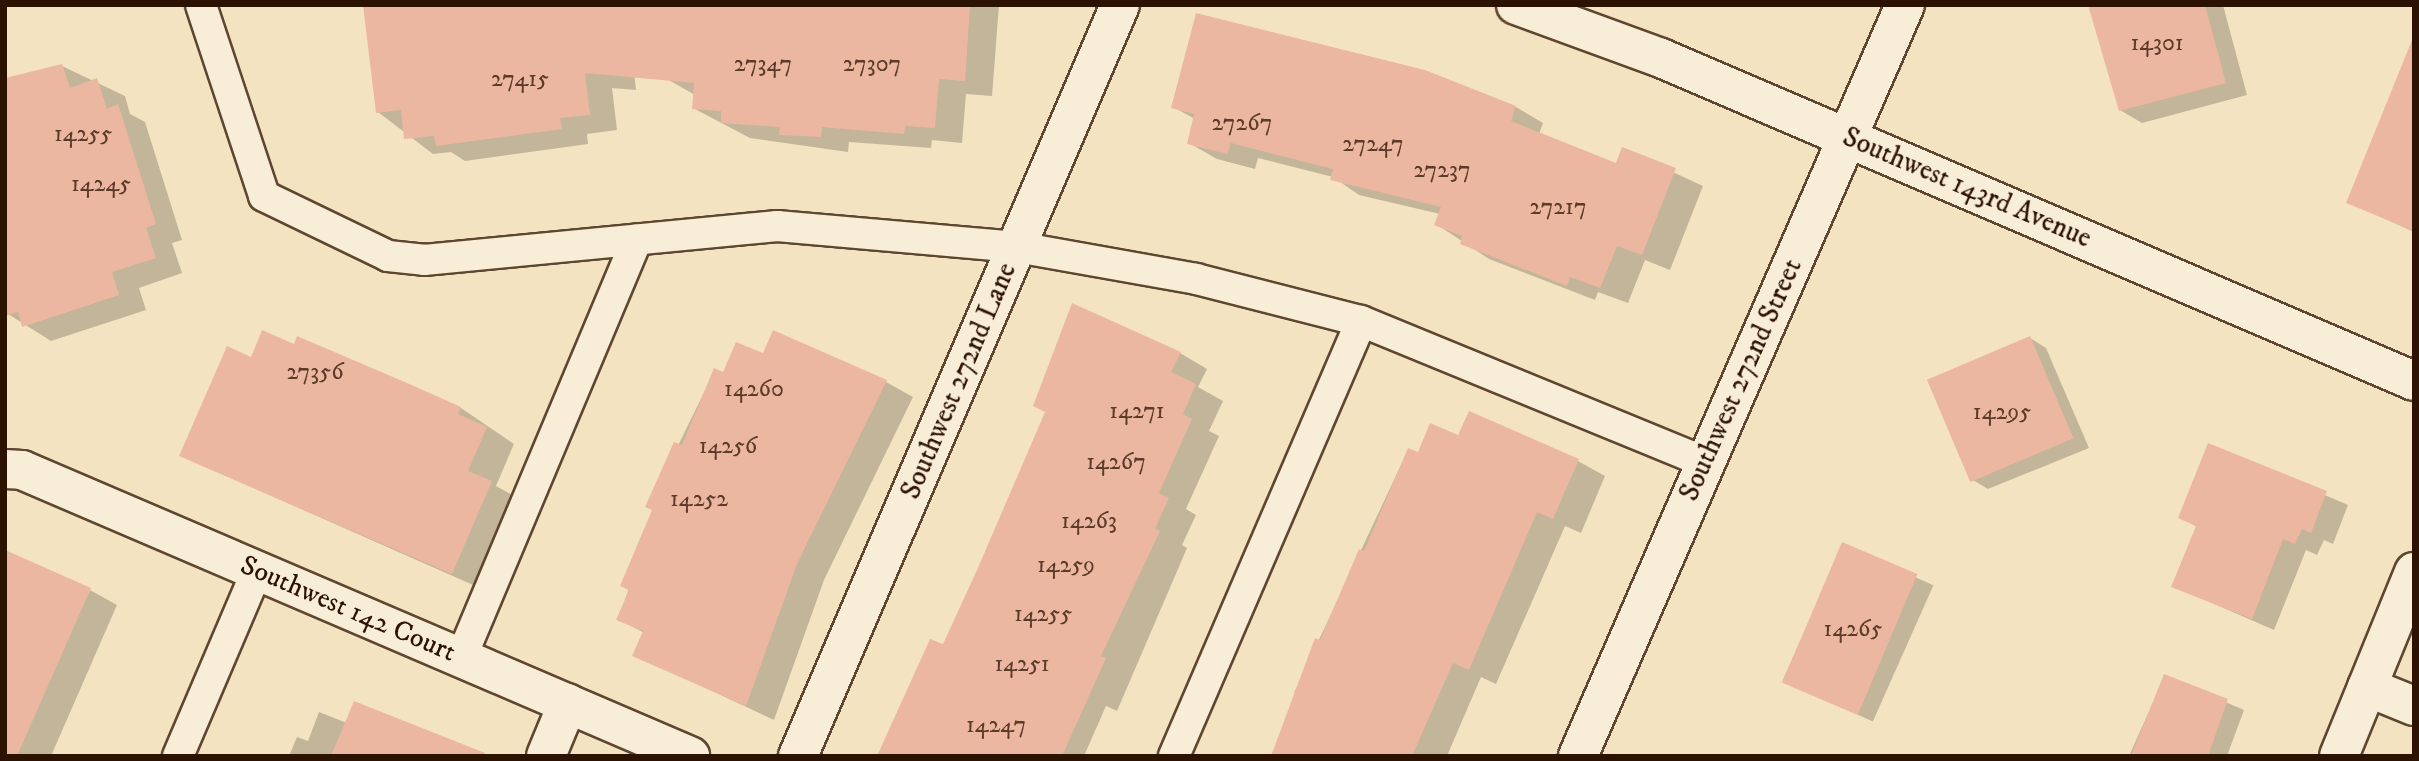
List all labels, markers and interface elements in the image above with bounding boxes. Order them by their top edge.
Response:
house number: 14301 [2130,30,2184,58]
house number: 27347 [734,51,792,79]
house number: 27307 [843,51,901,79]
house number: 27415 [491,66,549,94]
house number: 27267 [1212,110,1272,138]
street label: Southwest 143rd Avenue [1838,120,2096,256]
house number: 14255 [54,121,112,149]
house number: 27247 [1342,131,1404,159]
house number: 27237 [1413,157,1471,185]
house number: 14245 [71,171,131,199]
house number: 27217 [1529,194,1587,222]
street label: Southwest 272nd Street [1672,254,1810,506]
street label: Southwest 272nd Lane [894,258,1024,504]
house number: 27356 [286,359,344,387]
house number: 14260 [724,376,784,404]
house number: 14271 [1109,398,1165,426]
house number: 14295 [1973,399,2031,427]
house number: 14256 [699,433,757,461]
house number: 14267 [1086,449,1146,477]
house number: 14252 [670,486,728,514]
house number: 14263 [1061,508,1117,536]
street label: Southwest 142 Court [235,549,461,669]
house number: 14259 [1037,552,1095,580]
house number: 14255 [1014,601,1072,629]
house number: 14265 [1824,616,1882,644]
house number: 14251 [994,651,1050,679]
house number: 14247 [966,712,1026,740]

